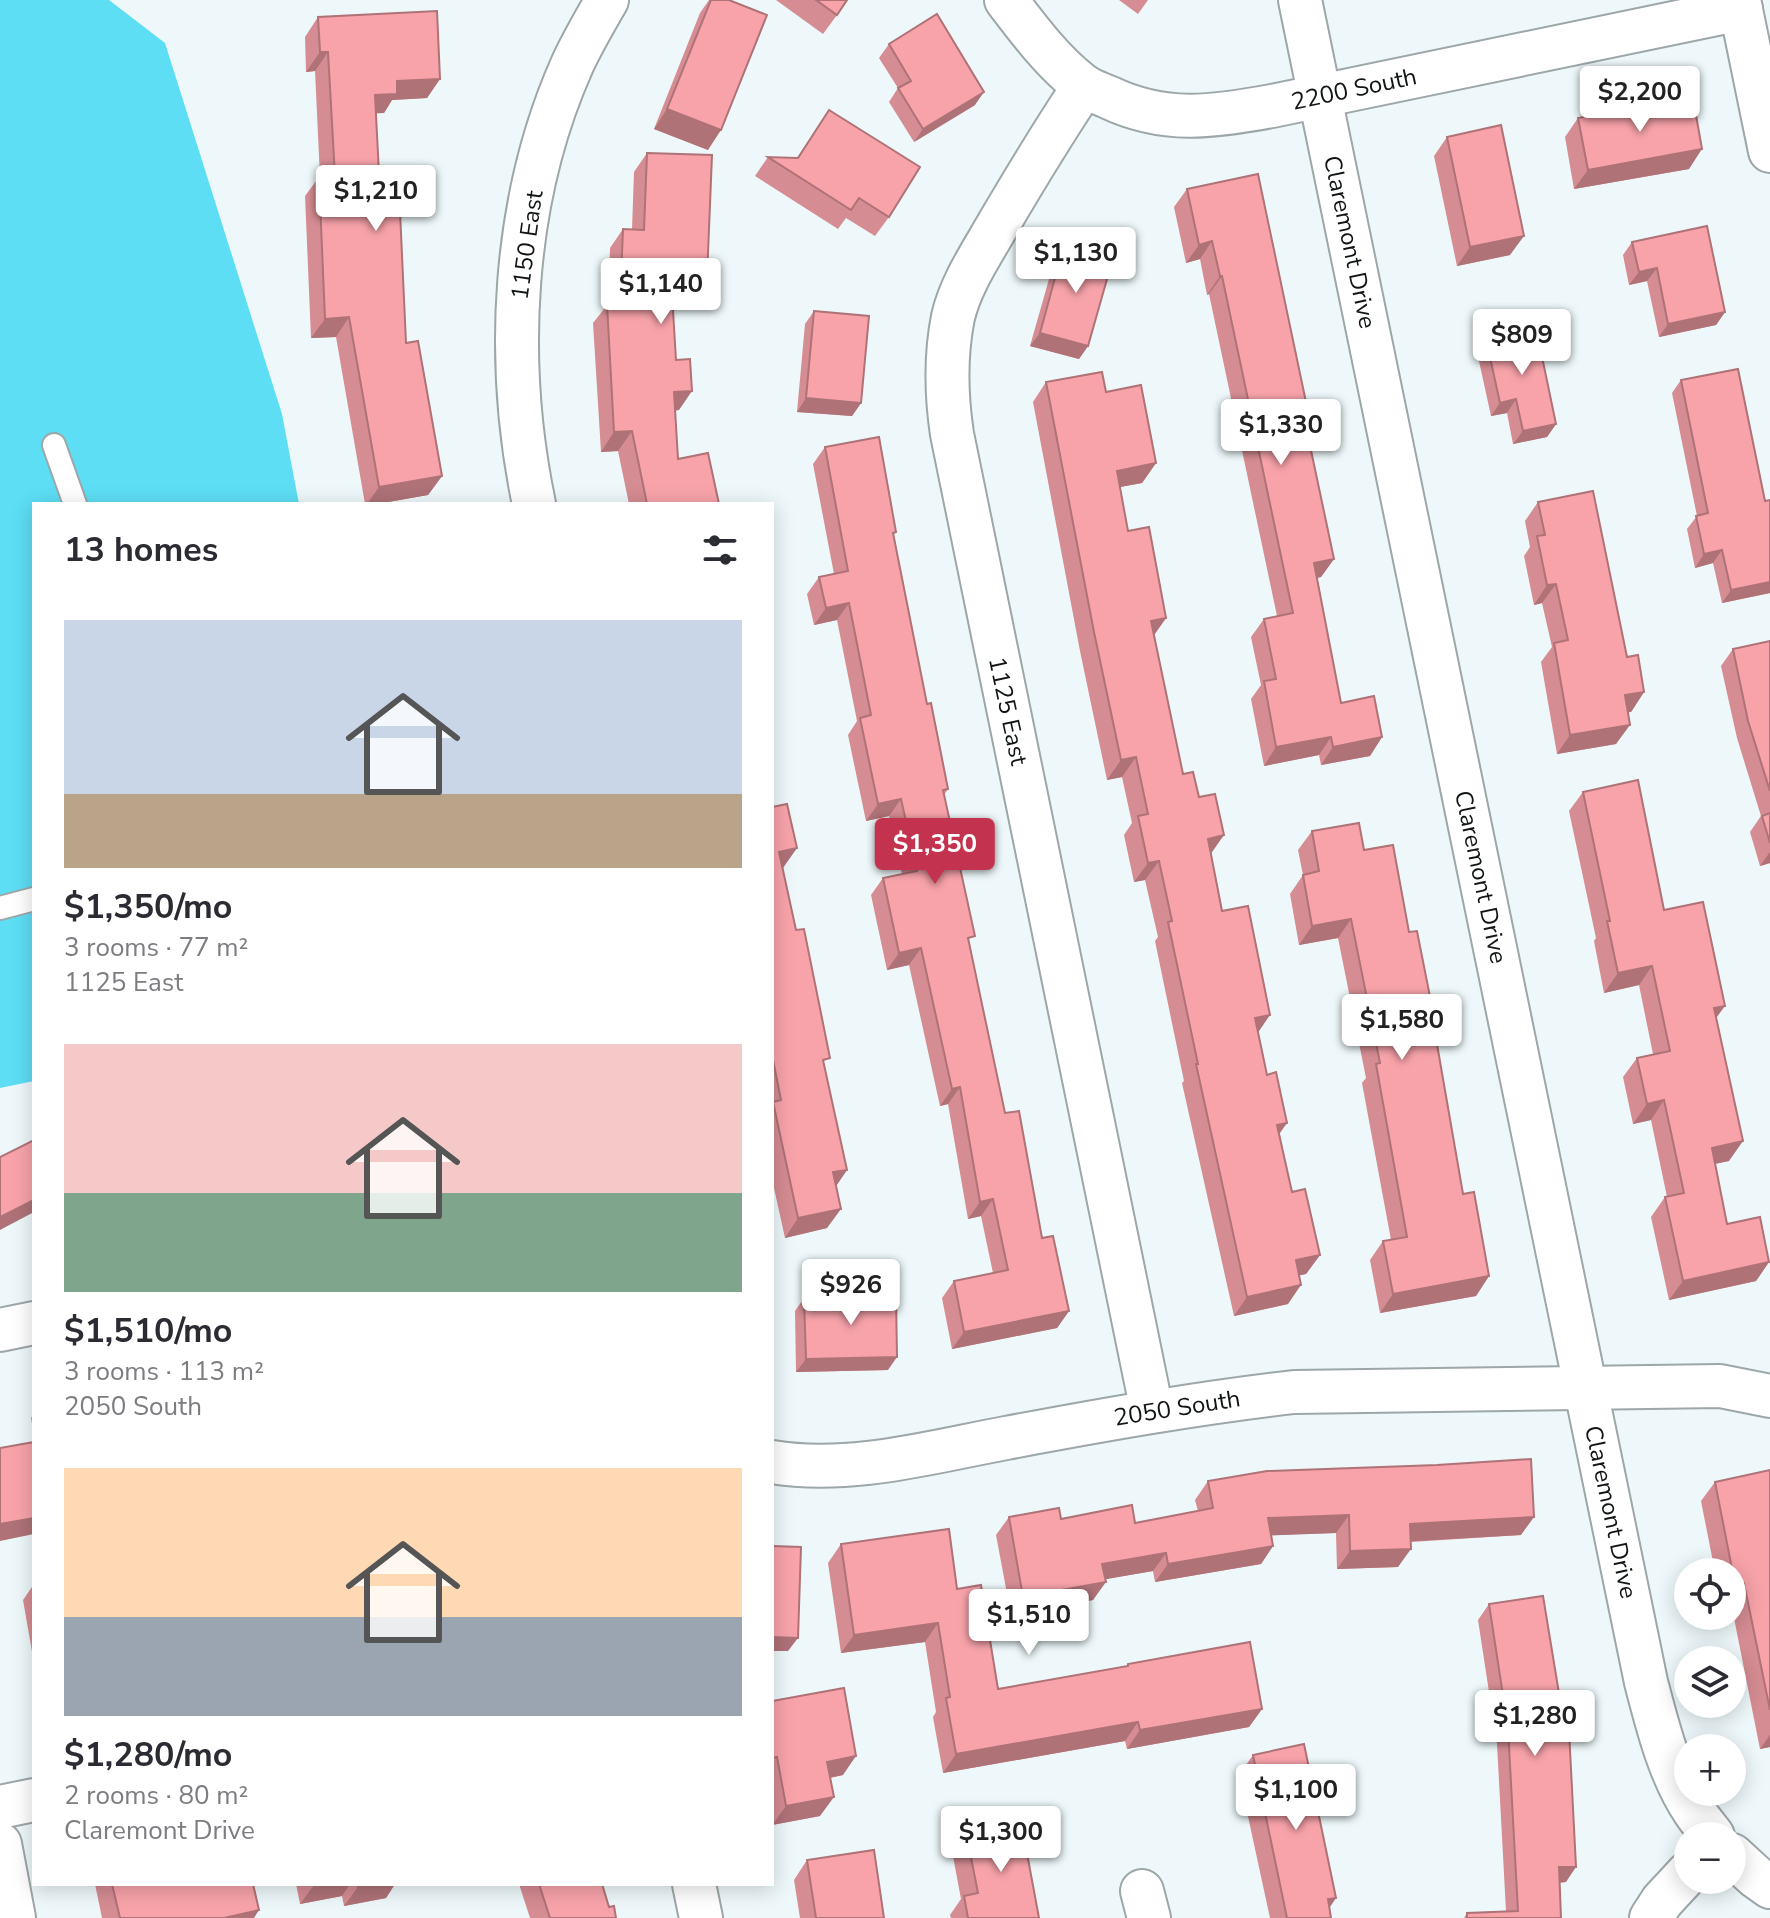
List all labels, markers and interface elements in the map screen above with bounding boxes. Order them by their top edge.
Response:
street label: 2200 South [1288,60,1420,118]
pin: $2,200 [1575,66,1705,134]
text: $2,200 [1598,74,1682,109]
street label: Claremont Drive [1316,152,1384,332]
pin: $1,210 [311,165,441,233]
text: $1,210 [334,173,418,208]
street label: 1150 East [503,188,551,302]
pin: $1,130 [1011,227,1141,295]
text: $1,130 [1034,235,1118,270]
pin: $1,140 [596,258,726,326]
text: $1,140 [619,266,703,301]
pin: $809 [1475,309,1569,377]
text: $809 [1491,317,1553,352]
pin: $1,330 [1216,399,1346,467]
text: $1,330 [1239,407,1323,442]
text: 13 homes [64,527,218,573]
icon: filters [698,528,742,572]
street label: 1125 East [981,654,1035,769]
icon: home [331,672,475,816]
street label: Claremont Drive [1447,787,1515,967]
pin: $1,350 [870,818,1000,886]
text: $1,350 [893,826,977,861]
text: $1,350/mo [64,884,232,930]
text: 3 rooms · 77 m² [64,930,248,965]
text: 1125 East [64,965,183,1000]
pin: $1,580 [1337,994,1467,1062]
text: $1,580 [1360,1002,1444,1037]
icon: home [331,1096,475,1240]
pin: $926 [804,1259,898,1327]
text: $926 [820,1267,882,1302]
text: $1,510/mo [64,1308,232,1354]
text: 3 rooms · 113 m² [64,1354,264,1389]
street label: 2050 South [1112,1382,1242,1434]
text: 2050 South [64,1389,202,1424]
street label: Claremont Drive [1577,1422,1645,1602]
icon: home [331,1520,475,1664]
map controls [1674,1558,1746,1894]
button: locate [1674,1558,1746,1630]
pin: $1,510 [964,1589,1094,1657]
text: $1,510 [987,1597,1071,1632]
button: layers [1674,1646,1746,1718]
pin: $1,280 [1470,1690,1600,1758]
text: $1,280 [1493,1698,1577,1733]
text: $1,280/mo [64,1732,232,1778]
button: + [1674,1734,1746,1806]
pin: $1,100 [1231,1764,1361,1832]
text: $1,100 [1254,1772,1338,1807]
text: 2 rooms · 80 m² [64,1778,248,1813]
pin: $1,300 [936,1806,1066,1874]
text: Claremont Drive [64,1813,255,1848]
text: $1,300 [959,1814,1043,1849]
button: − [1674,1822,1746,1894]

